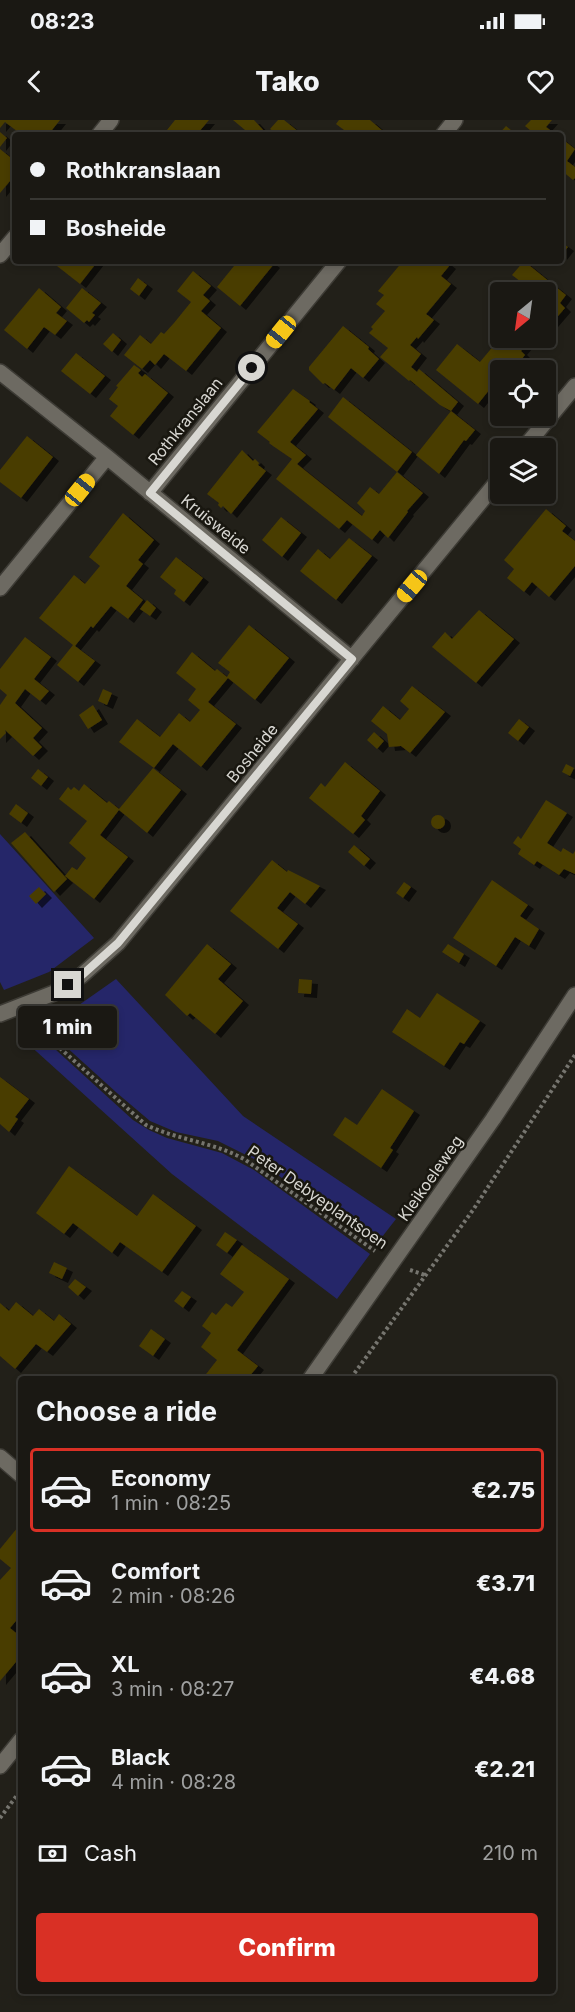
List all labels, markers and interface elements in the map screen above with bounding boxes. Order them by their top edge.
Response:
text: 08:23 [30,8,95,34]
icon: back [18,65,51,98]
text: Tako [255,65,320,98]
icon: heart [524,65,557,98]
text: Rothkranslaan [66,157,221,183]
text: Bosheide [66,215,166,241]
north arrow [490,282,556,348]
map controls [490,282,556,504]
car [263,312,299,352]
route start [238,354,265,381]
button: locate [490,360,556,426]
street label: Rothkranslaan [143,373,227,469]
button: layers [490,438,556,504]
car [62,470,98,510]
street label: Kruisweide [177,490,255,558]
car [394,566,430,606]
street label: Bosheide [222,719,282,787]
route end [54,971,81,998]
callout: 1 min [19,1006,118,1048]
text: 1 min [42,1015,93,1039]
street label: Kleikoeleweg [393,1131,467,1225]
street label: Peter Debyeplantsoen [244,1141,392,1253]
text: Choose a ride [36,1395,217,1428]
icon: car [39,1463,93,1517]
text: Economy [111,1465,211,1491]
text: €2.75 [472,1477,535,1503]
text: 1 min · 08:25 [111,1491,231,1515]
icon: car [39,1556,93,1610]
text: Comfort [111,1558,200,1584]
text: €3.71 [476,1570,535,1596]
text: 2 min · 08:26 [111,1584,235,1608]
icon: car [39,1649,93,1703]
text: XL [111,1651,140,1677]
text: €4.68 [469,1663,535,1689]
text: 3 min · 08:27 [111,1677,234,1701]
icon: car [39,1742,93,1796]
text: Black [111,1744,170,1770]
text: €2.21 [474,1756,535,1782]
text: 4 min · 08:28 [111,1770,236,1794]
icon: cash [36,1837,69,1870]
text: Cash [84,1840,137,1866]
text: 210 m [482,1841,538,1865]
button: Confirm [36,1913,538,1982]

